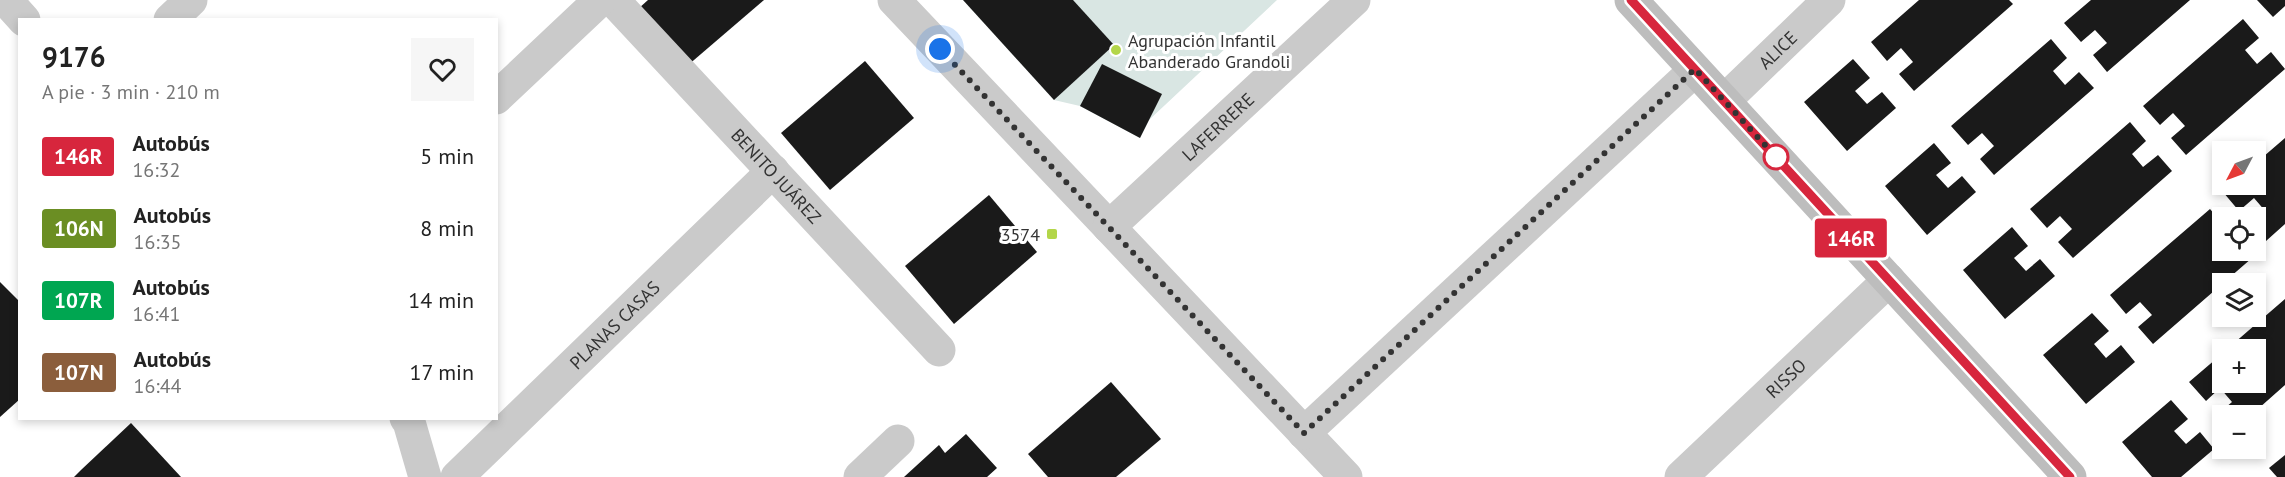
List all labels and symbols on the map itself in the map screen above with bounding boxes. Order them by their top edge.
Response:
street label: ALICE [1753,26,1802,74]
place label: Agrupación Infantil Abanderado Grandoli [1128,29,1290,73]
your location [925,34,955,64]
marker: Agrupación Infantil Abanderado Grandoli [1109,43,1123,57]
street label: LAFERRERE [1177,87,1259,166]
street label: BENITO JUÁREZ [727,123,827,228]
north arrow [2212,141,2266,195]
unlabelled marker [1763,144,1789,170]
line badge: 146R [1809,218,1893,258]
place label: 3574 [1001,223,1040,246]
marker: 3574 [1045,227,1059,241]
street label: PLANAS CASAS [564,276,664,374]
street label: RISSO [1760,353,1811,403]

